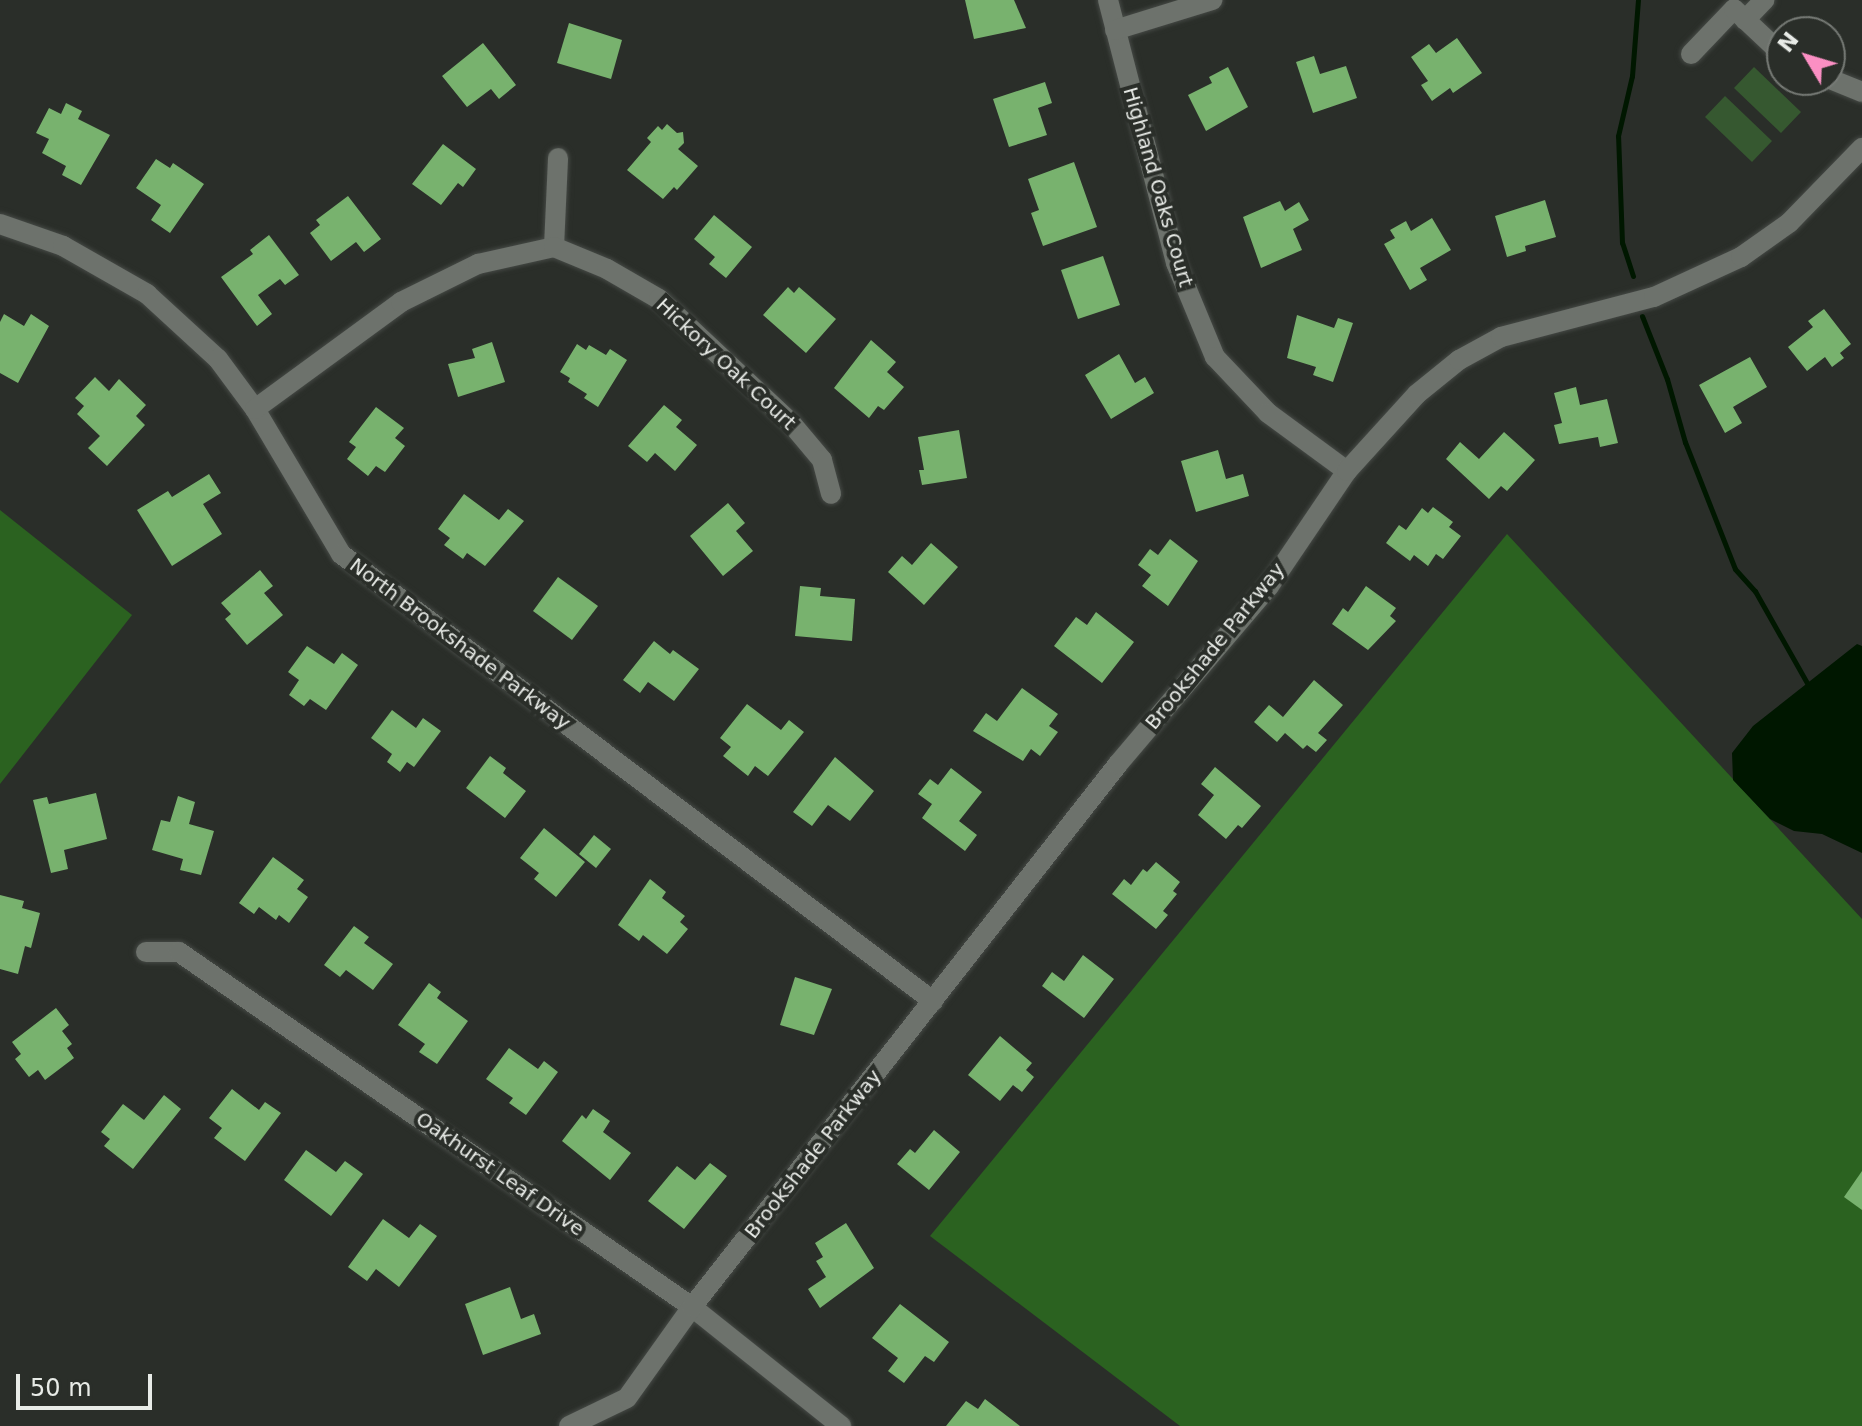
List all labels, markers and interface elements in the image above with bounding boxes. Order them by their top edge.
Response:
north arrow [1766,16,1846,96]
text: N [1773,27,1804,57]
street label: Highland Oaks Court [1118,84,1198,290]
street label: Hickory Oak Court [651,293,801,435]
street label: North Brookshade Parkway [345,553,575,735]
street label: Brookshade Parkway [1140,558,1290,734]
street label: Brookshade Parkway [740,1065,886,1243]
street label: Oakhurst Leaf Drive [411,1107,589,1241]
scale bar [20,1358,156,1408]
text: 50 m [30,1374,92,1402]

